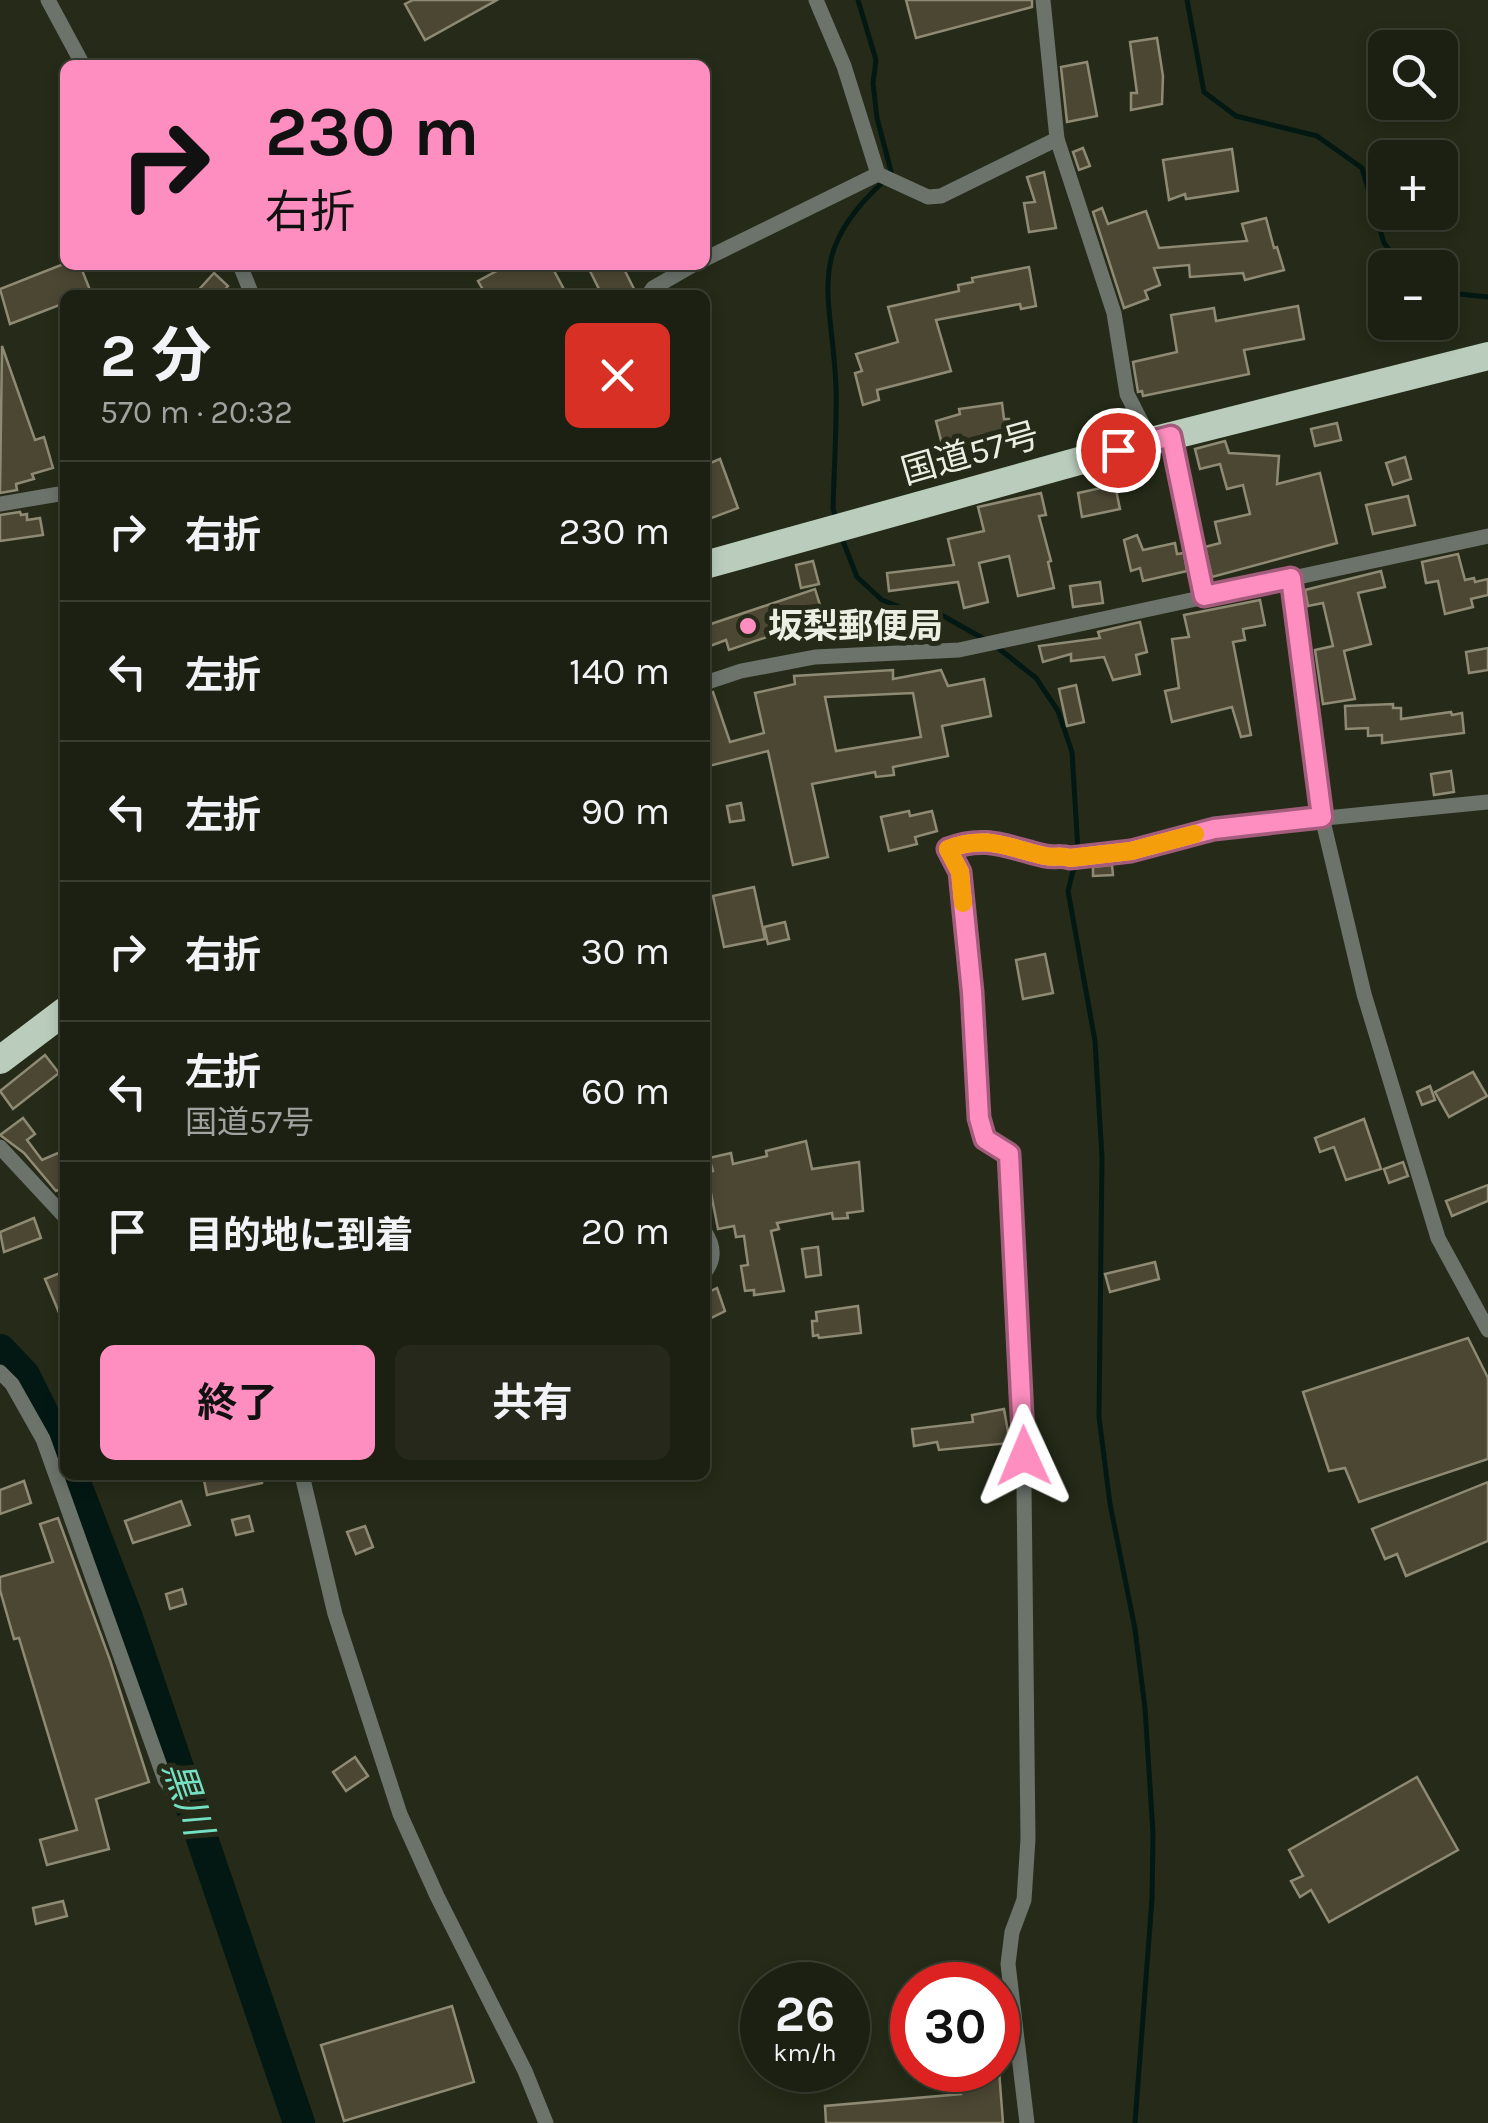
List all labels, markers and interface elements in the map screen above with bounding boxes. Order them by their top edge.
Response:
map controls [1368,30,1458,340]
button: search [1368,30,1458,120]
text: 230 m [265,91,479,173]
icon: right [100,100,230,230]
button: + [1368,140,1458,230]
text: 右折 [265,186,355,238]
button: − [1368,250,1458,340]
text: 2 分 [100,321,211,391]
button: close [565,323,670,428]
text: 570 m · 20:32 [100,394,293,431]
pin [1076,408,1161,493]
street label: 国道57号 [897,414,1044,493]
icon: arrive [1091,423,1146,478]
icon: right [100,504,155,559]
text: 230 m [558,509,670,554]
text: 右折 [185,513,261,558]
place label: 坂梨郵便局 [768,606,943,647]
marker: 坂梨郵便局 [737,615,759,637]
icon: left [100,644,155,699]
text: 140 m [569,649,670,694]
text: 左折 [185,653,261,698]
icon: left [100,784,155,839]
text: 90 m [581,789,670,834]
text: 左折 [185,793,261,838]
icon: right [100,924,155,979]
text: 30 m [580,929,670,974]
text: 右折 [185,933,261,978]
text: 左折 [185,1050,261,1095]
icon: left [100,1064,155,1119]
text: 60 m [581,1069,670,1114]
text: 国道57号 [185,1104,314,1141]
icon: arrive [100,1204,155,1259]
text: 20 m [581,1209,670,1254]
text: 目的地に到着 [185,1213,413,1258]
button: 終了 [100,1345,375,1460]
button: 共有 [395,1345,670,1460]
position arrow [972,1404,1076,1508]
water label: 黒川 [154,1755,222,1845]
speed limit sign: 30 [890,1962,1020,2092]
text: 26 [775,1985,835,2044]
text: km/h [773,2038,837,2067]

